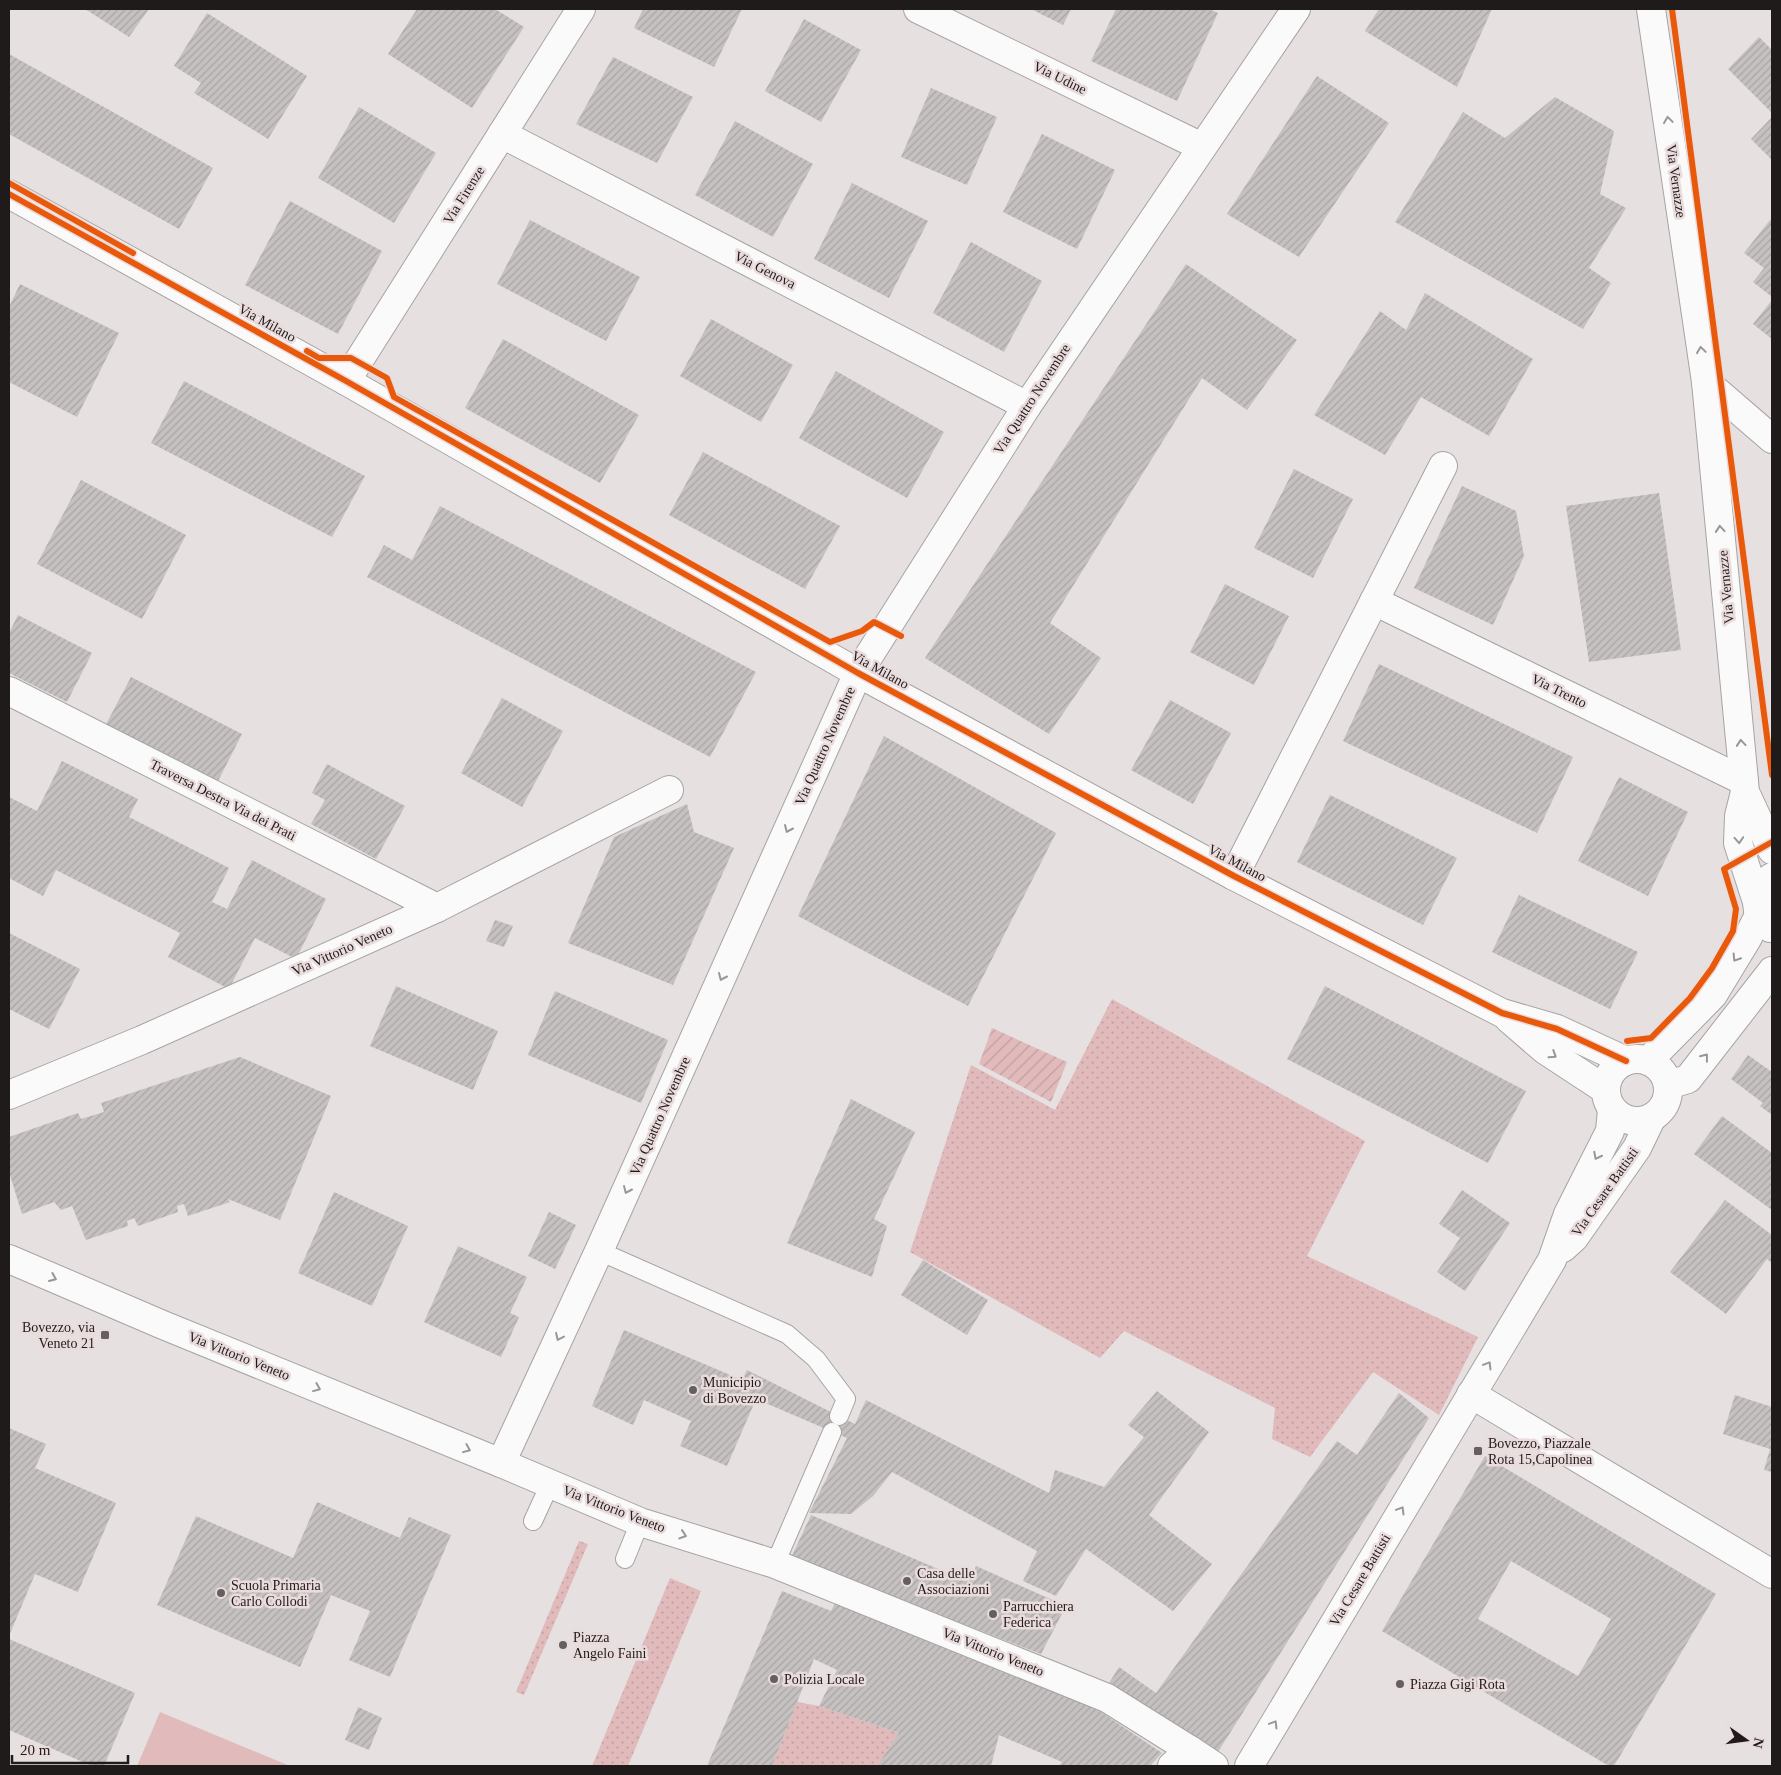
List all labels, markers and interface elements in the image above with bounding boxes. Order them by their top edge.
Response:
street label: Via Udine [1031,59,1089,97]
one-way arrow [1663,116,1673,125]
street label: Via Vernazze [1663,143,1689,219]
street label: Via Firenze [440,164,488,226]
street label: Via Genova [732,248,799,292]
street label: Via Milano [236,301,298,345]
street label: Via Quattro Novembre [991,341,1073,457]
one-way arrow [1696,346,1707,354]
one-way arrow [1715,525,1726,533]
street label: Via Vernazze [1715,550,1737,624]
street label: Via Milano [849,648,911,692]
street label: Via Trento [1529,671,1589,711]
street label: Via Quattro Novembre [792,684,858,808]
one-way arrow [1735,739,1746,747]
street label: Traversa Destra Via dei Prati [148,757,299,843]
one-way arrow [784,824,795,833]
one-way arrow [1734,836,1745,844]
street label: Via Milano [1206,842,1268,884]
street label: Via Vittorio Veneto [290,921,394,979]
one-way arrow [1733,952,1742,961]
one-way arrow [717,972,728,981]
one-way arrow [1547,1049,1557,1058]
street label: Via Quattro Novembre [627,1054,693,1178]
one-way arrow [1700,1054,1708,1063]
street label: Via Cesare Battisti [1569,1145,1641,1239]
one-way arrow [1593,1150,1603,1159]
one-way arrow [622,1185,633,1194]
one-way arrow [49,1272,57,1282]
place label: Bovezzo, via Veneto 21 [22,1320,96,1351]
marker: Bovezzo, via Veneto 21 [99,1329,111,1341]
street label: Via Vittorio Veneto [186,1329,292,1383]
one-way arrow [555,1332,565,1341]
one-way arrow [1482,1361,1492,1370]
place label: Municipio di Bovezzo [703,1375,766,1406]
one-way arrow [312,1382,320,1392]
marker: Municipio di Bovezzo [687,1384,699,1396]
place label: Bovezzo, Piazzale Rota 15,Capolinea [1488,1436,1593,1467]
one-way arrow [462,1443,471,1453]
marker: Bovezzo, Piazzale Rota 15,Capolinea [1472,1445,1484,1457]
street label: Via Vittorio Veneto [561,1483,667,1535]
one-way arrow [1395,1506,1405,1515]
one-way arrow [678,1530,686,1540]
street label: Via Cesare Battisti [1327,1531,1393,1629]
place label: Casa delle Associazioni [917,1566,989,1597]
marker: Casa delle Associazioni [901,1575,913,1587]
place label: Scuola Primaria Carlo Collodi [231,1578,322,1609]
marker: Scuola Primaria Carlo Collodi [215,1587,227,1599]
place label: Parrucchiera Federica [1003,1599,1075,1630]
marker: Parrucchiera Federica [987,1608,999,1620]
street label: Via Vittorio Veneto [940,1625,1046,1679]
place label: Piazza Angelo Faini [573,1630,647,1661]
marker: Piazza Angelo Faini [557,1639,569,1651]
place label: Polizia Locale [784,1672,864,1687]
marker: Polizia Locale [768,1673,780,1685]
place label: Piazza Gigi Rota [1410,1677,1506,1692]
marker: Piazza Gigi Rota [1394,1678,1406,1690]
north arrow [1721,1715,1771,1765]
one-way arrow [1267,1721,1277,1730]
scale bar [12,1732,129,1764]
text: N [1750,1736,1767,1750]
text: 20 m [20,1742,51,1758]

